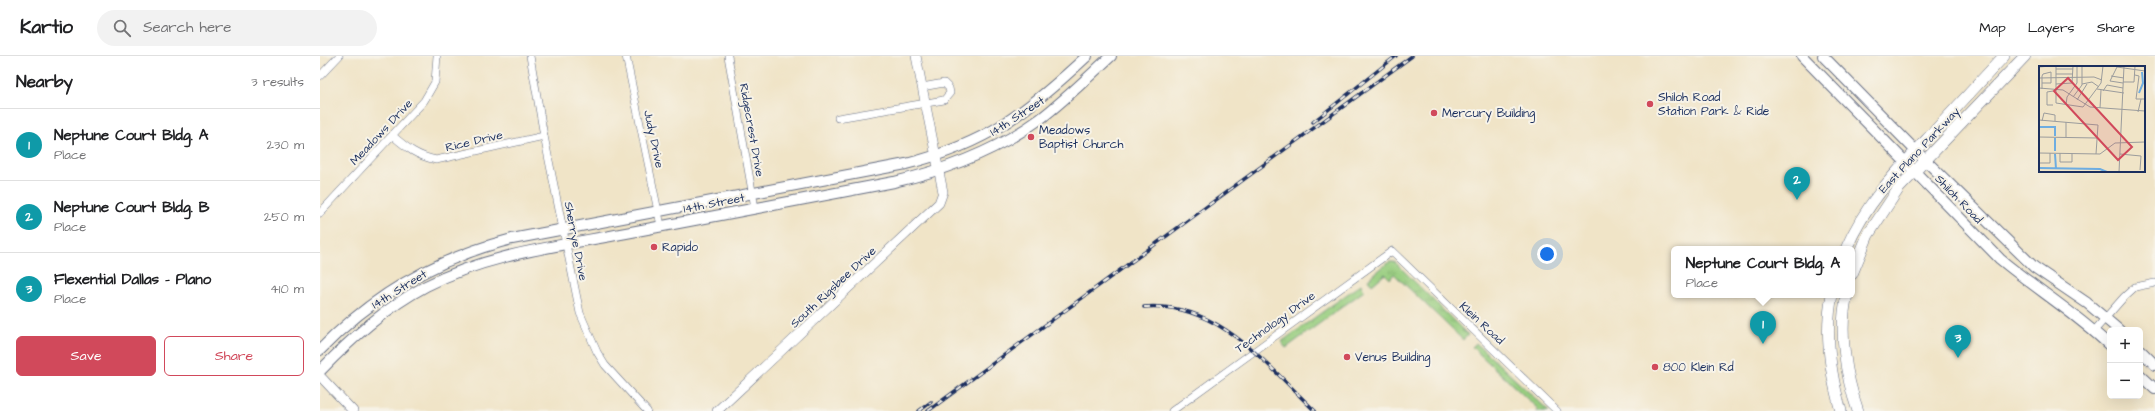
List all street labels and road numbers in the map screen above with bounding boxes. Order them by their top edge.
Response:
street label: Ridgecrest Drive [734,82,768,179]
street label: 14th Street [987,92,1048,141]
street label: Meadows Drive [346,95,417,169]
street label: East Plano Parkway [1875,103,1965,198]
street label: Judy Drive [638,109,668,170]
street label: Rice Drive [444,127,505,156]
street label: Shiloh Road [1931,171,1986,228]
street label: 14th Street [682,189,746,218]
street label: Sherrye Drive [559,200,592,283]
street label: South Rigsbee Drive [787,243,881,333]
street label: 14th Street [368,266,430,313]
street label: Technology Drive [1232,287,1320,358]
street label: Klein Road [1455,298,1508,349]

